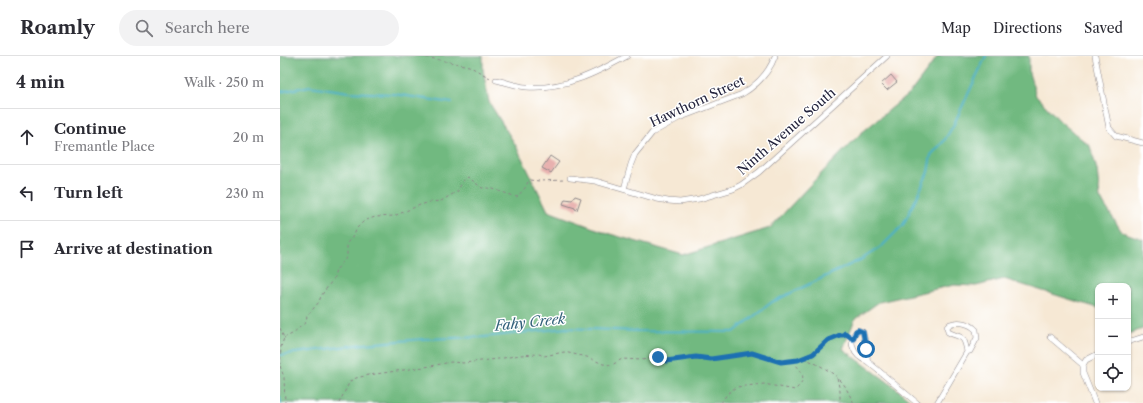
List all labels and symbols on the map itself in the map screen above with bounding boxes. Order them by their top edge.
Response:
street label: Hawthorn Street [647,72,747,130]
street label: Ninth Avenue South [734,84,838,178]
water label: Fahy Creek [493,309,567,335]
route start [857,340,875,358]
route end [649,348,667,366]

